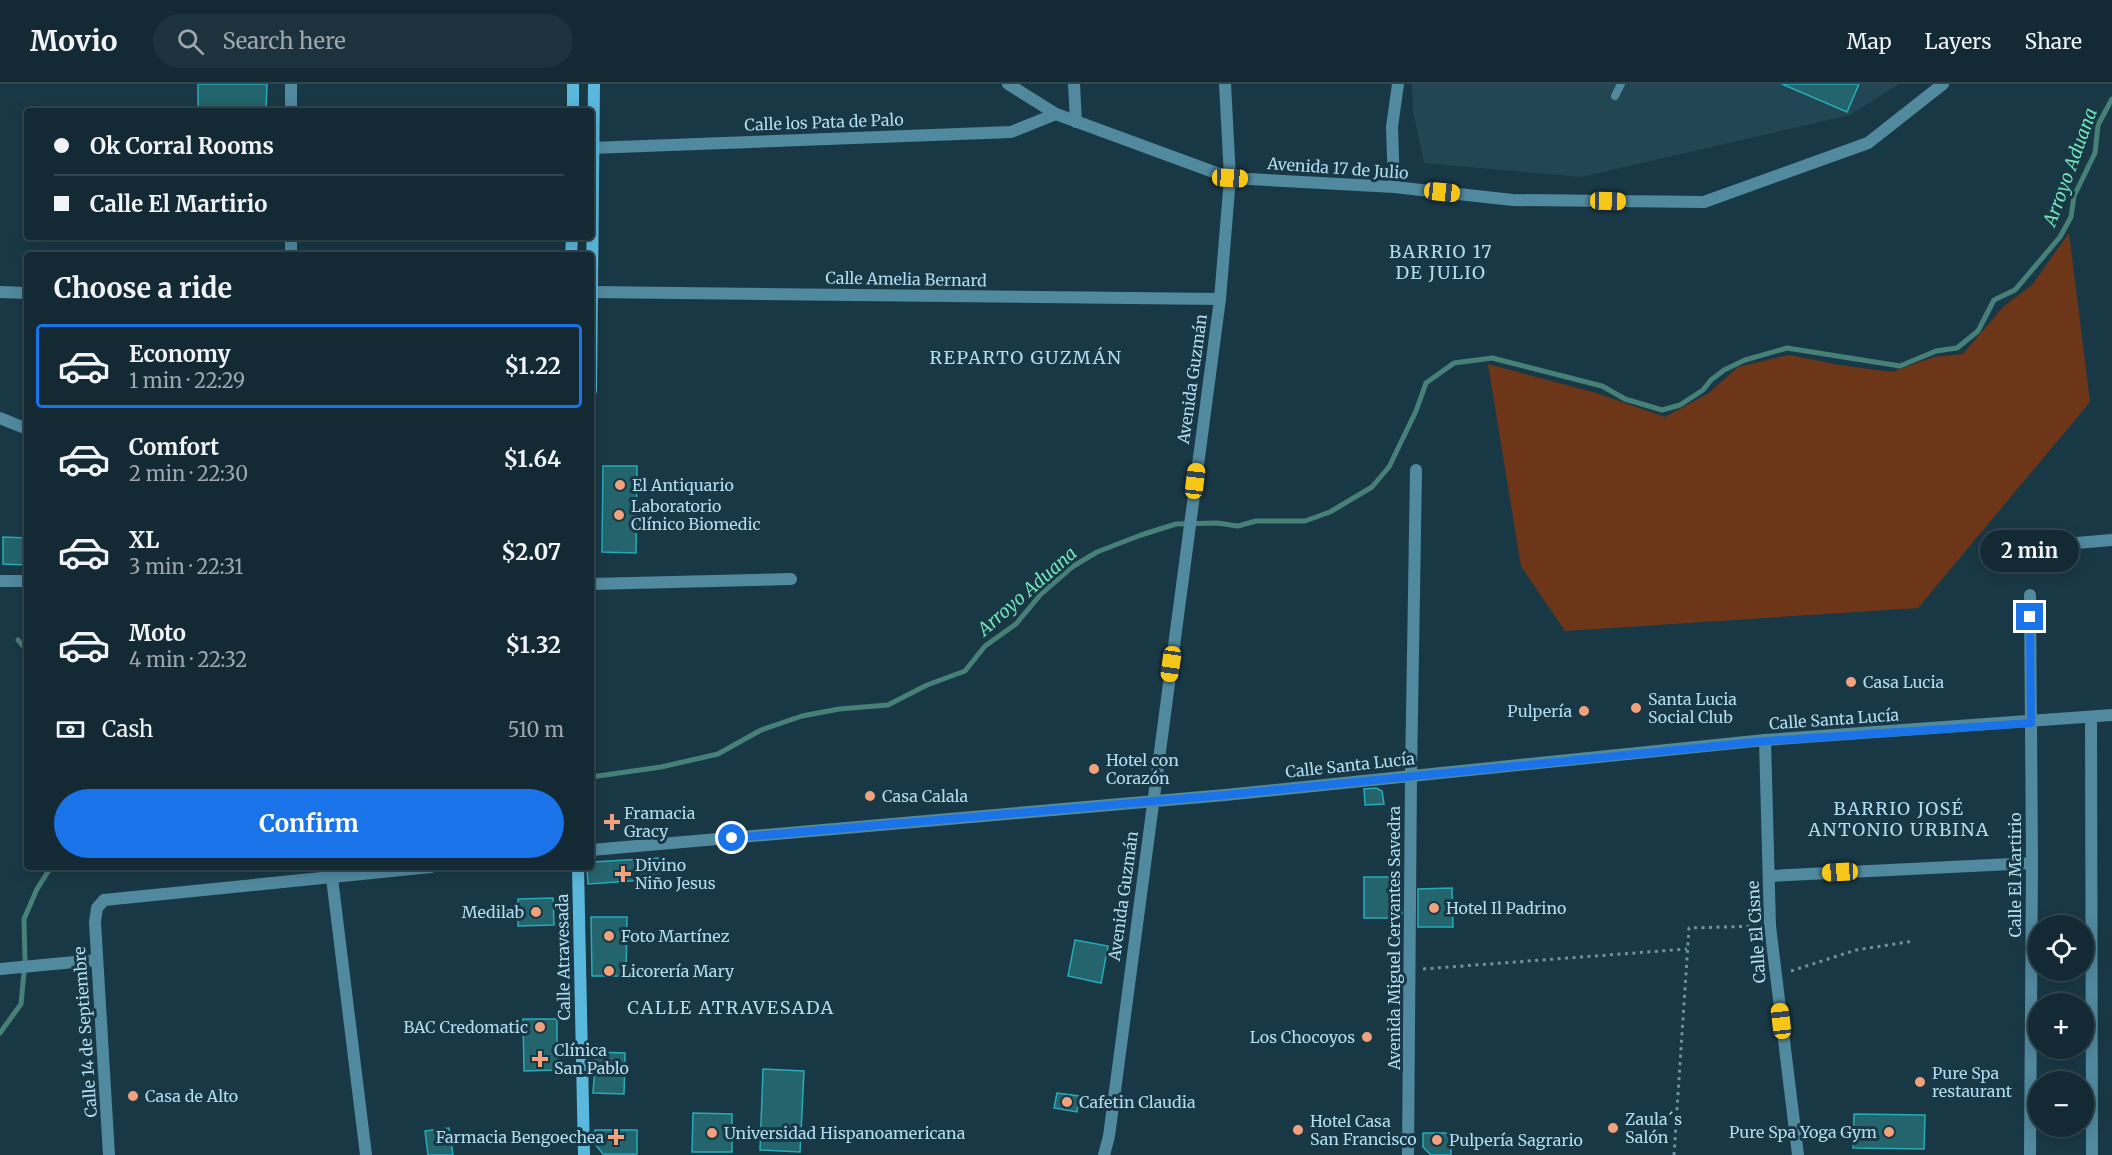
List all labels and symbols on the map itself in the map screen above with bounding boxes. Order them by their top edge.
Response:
water label: Arroyo Aduana [2037,105,2102,231]
street label: Calle los Pata de Palo [744,109,904,135]
street label: Avenida 17 de Julio [1266,153,1409,183]
car [1212,168,1248,188]
car [1423,181,1461,203]
car [1590,192,1626,210]
district label: BARRIO 17 DE JULIO [1389,240,1493,284]
street label: Calle Amelia Bernard [825,268,987,290]
street label: Avenida Guzmán [1173,312,1211,446]
district label: REPARTO GUZMÁN [930,346,1122,369]
car [1184,462,1206,500]
place label: El Antiquario [632,475,734,495]
marker: El Antiquario [613,478,627,492]
place label: Laboratorio Clínico Biomedic [631,496,761,534]
marker: Laboratorio Clínico Biomedic [612,508,626,522]
callout: 2 min [1980,530,2080,572]
water label: Arroyo Aduana [971,542,1081,642]
route end [2016,603,2043,630]
car [1160,645,1182,683]
place label: Casa Lucia [1863,672,1945,692]
marker: Casa Lucia [1844,675,1858,689]
place label: Santa Lucia Social Club [1648,689,1737,727]
place label: Pulpería [1507,701,1572,721]
marker: Santa Lucia Social Club [1629,701,1643,715]
marker: Pulpería [1577,704,1591,718]
street label: Calle Santa Lucía [1768,704,1900,734]
street label: Calle Santa Lucía [1284,748,1416,782]
place label: Hotel con Corazón [1106,750,1179,788]
marker: Hotel con Corazón [1087,762,1101,776]
place label: Casa Calala [882,786,969,806]
marker: Casa Calala [863,789,877,803]
district label: BARRIO JOSÉ ANTONIO URBINA [1807,797,1990,841]
place label: Framacia Gracy [624,803,696,841]
street label: Avenida Miguel Cervantes Savedra [1384,806,1404,1071]
street label: Calle El Martirio [2005,812,2025,938]
marker: Framacia Gracy [605,815,619,829]
route start [718,824,745,851]
street label: Avenida Guzmán [1104,829,1142,963]
place label: Divino Niño Jesus [635,855,716,893]
car [1822,862,1858,882]
marker: Divino Niño Jesus [616,867,630,881]
street label: Calle El Cisne [1742,880,1770,984]
street label: Calle Atravesada [552,893,574,1020]
place label: Hotel Il Padrino [1446,898,1566,918]
marker: Hotel Il Padrino [1427,901,1441,915]
place label: Medilab [462,902,524,922]
marker: Medilab [529,905,543,919]
place label: Foto Martínez [621,926,730,946]
marker: Foto Martínez [602,929,616,943]
street label: Calle 14 de Septiembre [69,946,101,1118]
place label: Licorería Mary [621,961,735,981]
marker: Licorería Mary [602,964,616,978]
district label: CALLE ATRAVESADA [627,996,835,1019]
car [1770,1002,1792,1040]
place label: BAC Credomatic [403,1017,528,1037]
marker: BAC Credomatic [533,1020,547,1034]
place label: Los Chocoyos [1250,1027,1355,1047]
marker: Los Chocoyos [1360,1030,1374,1044]
place label: Clínica San Pablo [554,1040,629,1078]
marker: Clínica San Pablo [531,1050,549,1068]
place label: Pure Spa restaurant [1932,1063,2013,1101]
marker: Pure Spa restaurant [1913,1075,1927,1089]
place label: Casa de Alto [145,1086,238,1106]
marker: Casa de Alto [126,1089,140,1103]
place label: Cafetin Claudia [1079,1092,1196,1112]
marker: Cafetin Claudia [1060,1095,1074,1109]
place label: Zaula´s Salón [1625,1109,1682,1147]
place label: Hotel Casa San Francisco [1310,1111,1417,1149]
marker: Zaula´s Salón [1606,1121,1620,1135]
place label: Pure Spa Yoga Gym [1729,1122,1877,1142]
place label: Universidad Hispanoamericana [724,1123,966,1143]
marker: Hotel Casa San Francisco [1291,1123,1305,1137]
marker: Pure Spa Yoga Gym [1882,1125,1896,1139]
marker: Universidad Hispanoamericana [705,1126,719,1140]
place label: Farmacia Bengoechea [436,1127,604,1147]
marker: Farmacia Bengoechea [609,1130,623,1144]
place label: Pulpería Sagrario [1449,1130,1583,1150]
marker: Pulpería Sagrario [1430,1133,1444,1147]

